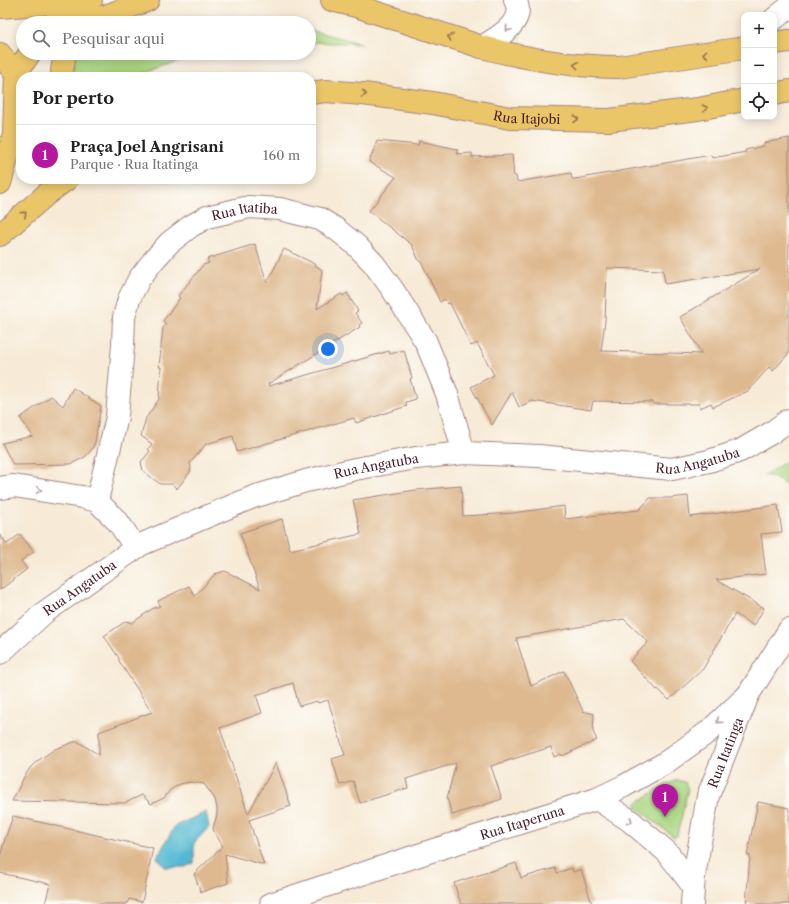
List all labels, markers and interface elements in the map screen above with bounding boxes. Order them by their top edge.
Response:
map controls [741,12,777,120]
button: + [741,12,777,48]
search box [16,16,316,60]
one-way arrow [505,24,512,31]
icon: search [30,27,52,49]
text: Pesquisar aqui [62,29,165,48]
one-way arrow [446,34,453,42]
button: − [741,48,777,84]
one-way arrow [702,49,709,58]
one-way arrow [573,60,580,69]
button: locate [741,84,777,120]
text: Por perto [32,88,114,108]
one-way arrow [361,89,367,98]
one-way arrow [702,104,708,112]
street label: Rua Itajobi [492,107,561,127]
one-way arrow [573,115,579,124]
text: Praça Joel Angrisani [70,137,224,156]
text: 1 [42,147,48,163]
text: 160 m [263,147,300,163]
text: Parque · Rua Itatinga [70,156,198,172]
street label: Rua Itatiba [210,199,278,224]
one-way arrow [19,211,27,218]
your location [318,339,338,359]
street label: Rua Angatuba [655,444,742,477]
street label: Rua Angatuba [332,450,420,482]
one-way arrow [36,485,42,494]
street label: Rua Angatuba [40,556,119,619]
street label: Rua Itatinga [704,715,746,790]
one-way arrow [717,717,724,724]
pin: 1 [652,784,678,817]
street label: Rua Itaperuna [478,802,566,843]
one-way arrow [625,816,632,823]

